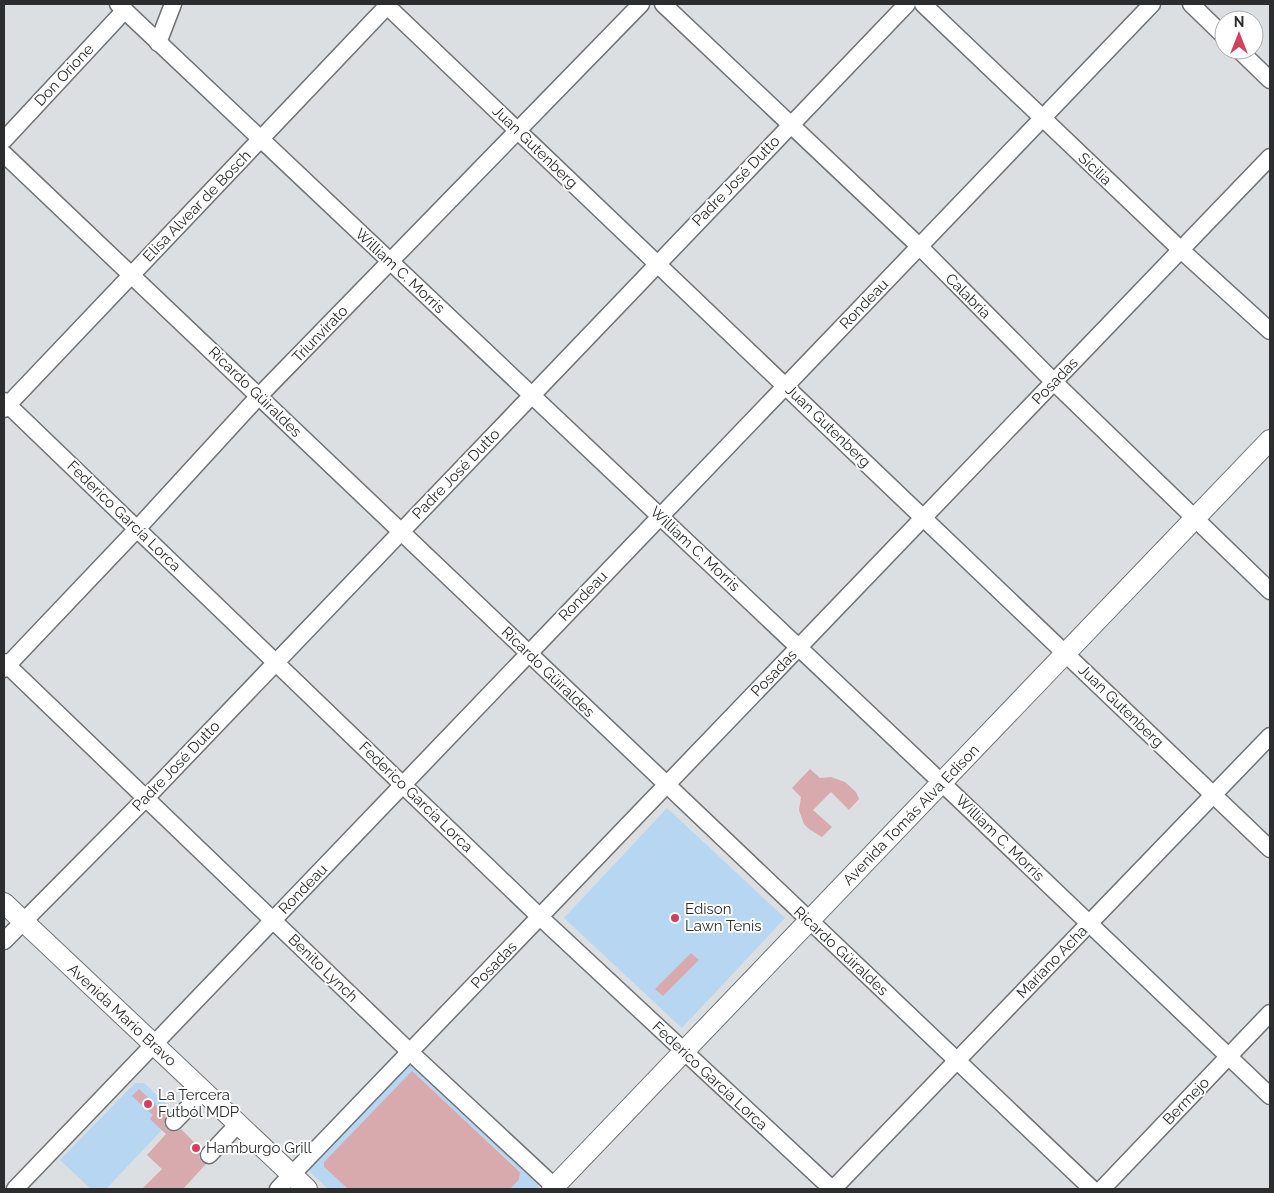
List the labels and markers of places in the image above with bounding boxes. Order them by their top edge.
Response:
place label: Edison Lawn Tenis [685,900,762,935]
marker: Edison Lawn Tenis [669,912,681,924]
place label: La Tercera Futból MDP [158,1086,239,1121]
marker: La Tercera Futból MDP [142,1098,154,1110]
place label: Hamburgo Grill [206,1139,313,1157]
marker: Hamburgo Grill [190,1142,202,1154]

